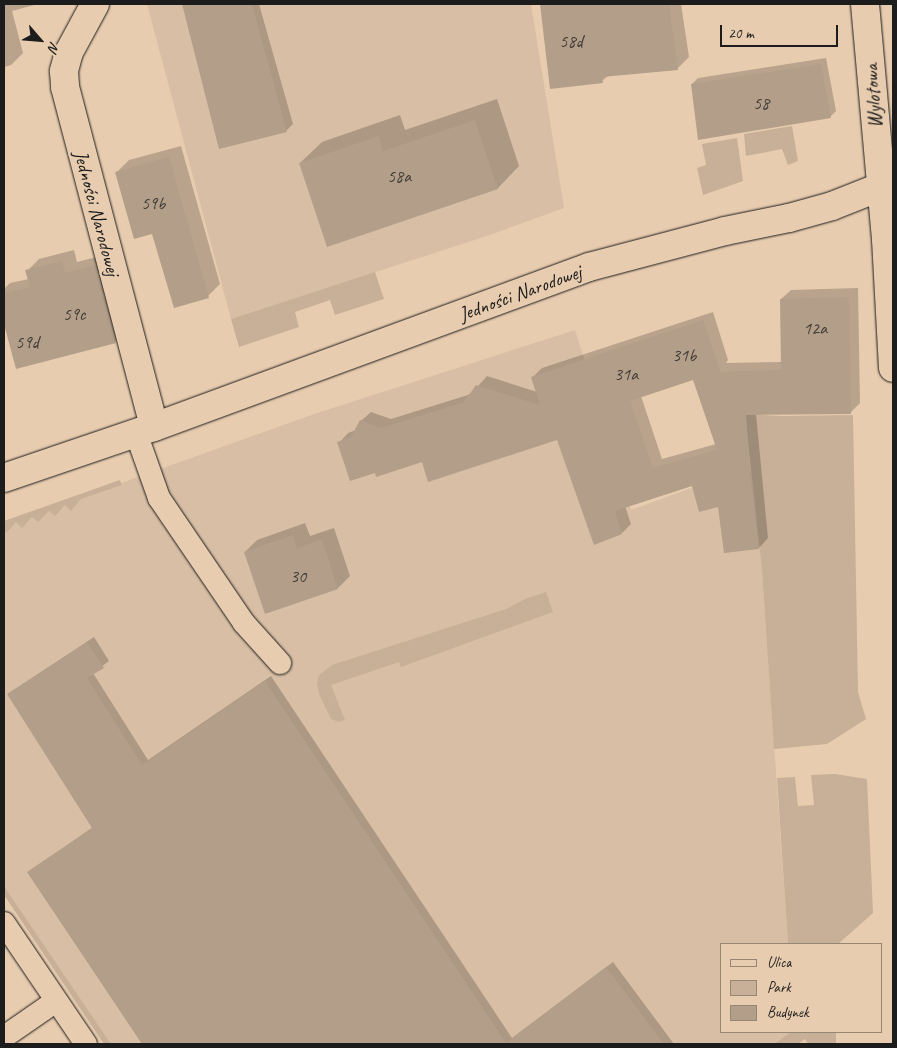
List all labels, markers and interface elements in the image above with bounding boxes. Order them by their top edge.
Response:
north arrow [15,15,65,65]
scale bar [722,15,840,47]
text: 20 m [728,24,754,43]
house number: 58d [559,30,583,52]
text: N [44,39,63,55]
street label: Wylotowa [858,63,888,129]
house number: 58 [753,92,769,114]
street label: Jedności Narodowej [69,147,125,279]
house number: 58a [387,165,411,187]
house number: 59b [141,192,165,214]
street label: Jedności Narodowej [455,260,585,326]
house number: 59c [63,303,85,325]
house number: 12a [803,317,827,339]
house number: 59d [15,331,39,353]
house number: 31b [672,344,696,366]
house number: 31a [614,363,638,385]
house number: 30 [290,565,306,587]
legend [720,943,882,1033]
text: Ulica [767,953,791,972]
text: Park [767,978,791,997]
text: Budynek [767,1003,808,1022]

